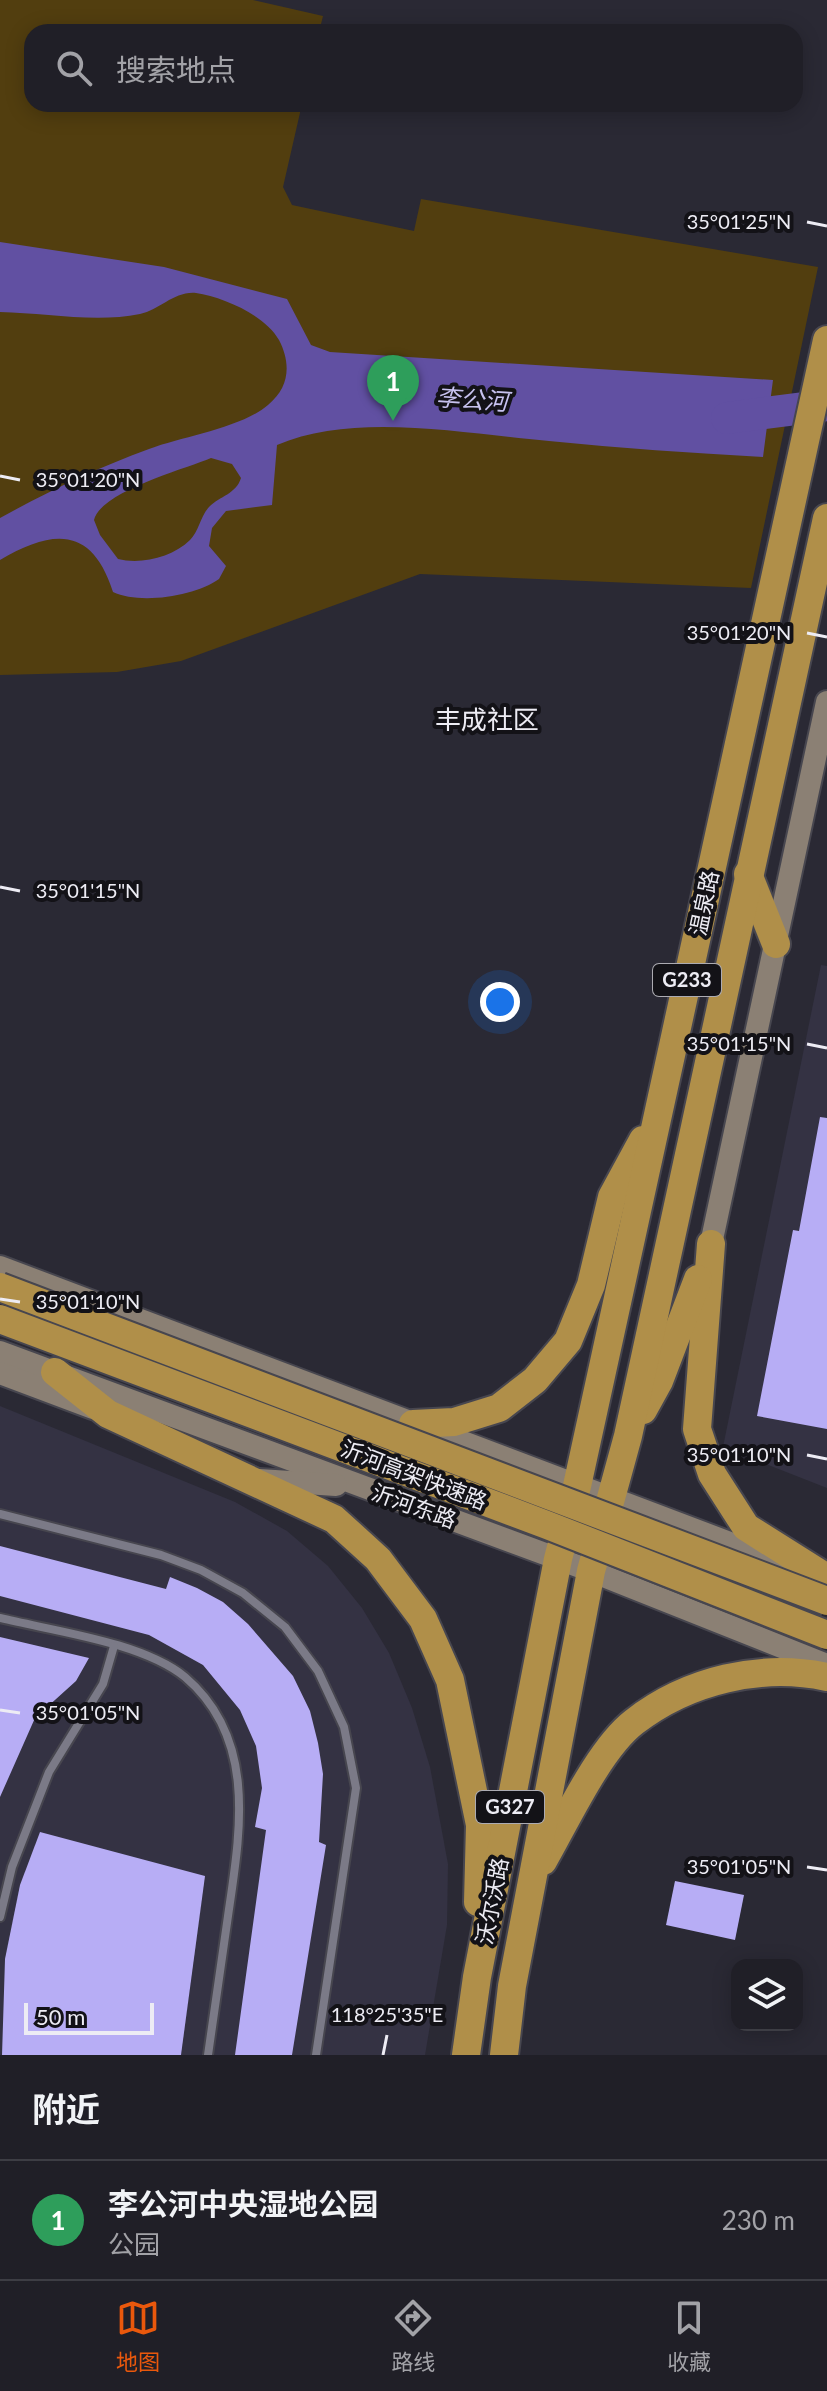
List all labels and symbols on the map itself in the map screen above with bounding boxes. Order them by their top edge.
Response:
text: 35°01'25"N [687,209,791,233]
pin: 1 [367,355,419,421]
water label: 李公河 [435,382,513,416]
text: 35°01'20"N [36,467,140,491]
text: 35°01'20"N [687,620,791,644]
district label: 丰成社区 [435,703,539,735]
street label: 温泉路 [683,868,724,938]
text: 35°01'15"N [36,878,140,902]
road number: G233 [653,964,721,996]
your location [480,982,520,1022]
text: 35°01'15"N [687,1031,791,1055]
text: 35°01'10"N [36,1289,140,1313]
street label: 沂河高架快速路 [337,1434,491,1515]
text: 35°01'10"N [687,1442,791,1466]
street label: 沂河东路 [368,1478,460,1533]
text: 35°01'05"N [36,1700,140,1724]
road number: G327 [476,1791,544,1823]
text: 35°01'05"N [687,1854,791,1878]
street label: 沃尔沃路 [470,1855,513,1947]
scale bar [24,1999,154,2035]
text: 118°25'35"E [331,2002,443,2026]

